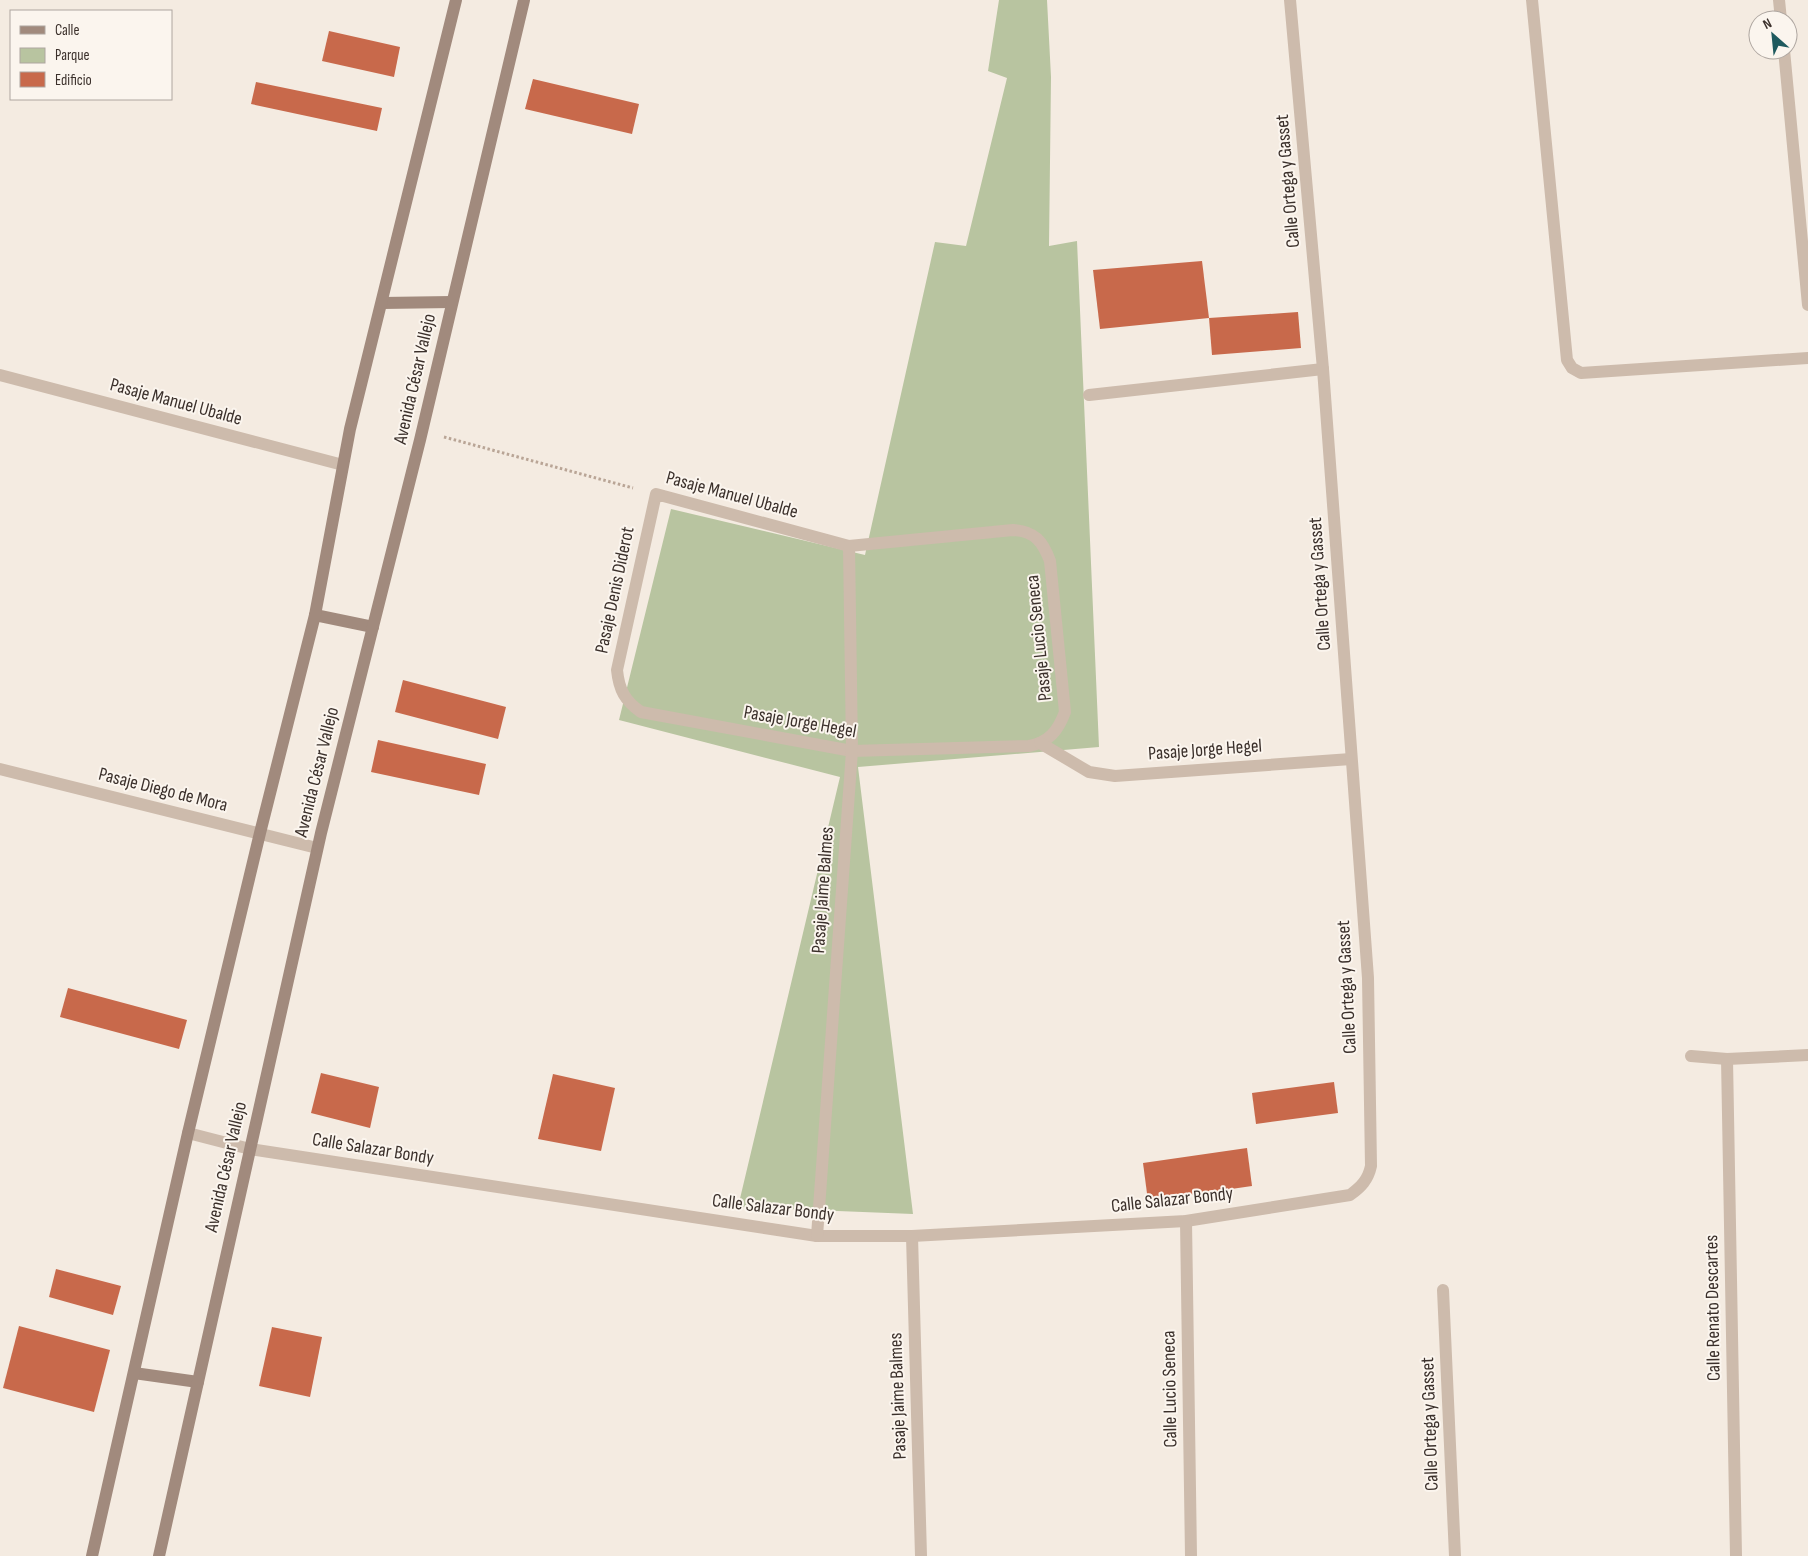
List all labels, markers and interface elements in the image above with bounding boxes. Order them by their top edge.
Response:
legend [10,10,172,100]
north arrow [1748,10,1798,60]
text: N [1760,15,1775,33]
text: Calle [55,21,79,40]
text: Parque [55,46,90,65]
text: Edificio [55,71,92,90]
street label: Calle Ortega y Gasset [1271,113,1305,249]
street label: Avenida César Vallejo [389,312,441,447]
street label: Pasaje Manuel Ubalde [107,373,245,431]
street label: Pasaje Manuel Ubalde [663,466,801,524]
street label: Calle Ortega y Gasset [1304,516,1336,652]
street label: Pasaje Denis Diderot [590,524,640,655]
street label: Pasaje Lucio Seneca [1021,574,1057,702]
street label: Pasaje Jorge Hegel [742,701,858,743]
street label: Avenida César Vallejo [289,705,344,840]
street label: Pasaje Jorge Hegel [1147,735,1263,765]
street label: Pasaje Diego de Mora [96,763,230,817]
street label: Pasaje Jaime Balmes [807,826,839,954]
street label: Calle Ortega y Gasset [1332,919,1362,1054]
street label: Avenida César Vallejo [200,1100,252,1235]
street label: Calle Salazar Bondy [311,1128,436,1170]
street label: Calle Salazar Bondy [1110,1182,1235,1218]
street label: Calle Salazar Bondy [711,1189,836,1227]
street label: Calle Renato Descartes [1700,1234,1726,1381]
street label: Calle Lucio Seneca [1157,1330,1183,1448]
street label: Pasaje Jaime Balmes [884,1332,912,1460]
street label: Calle Ortega y Gasset [1416,1357,1444,1491]

